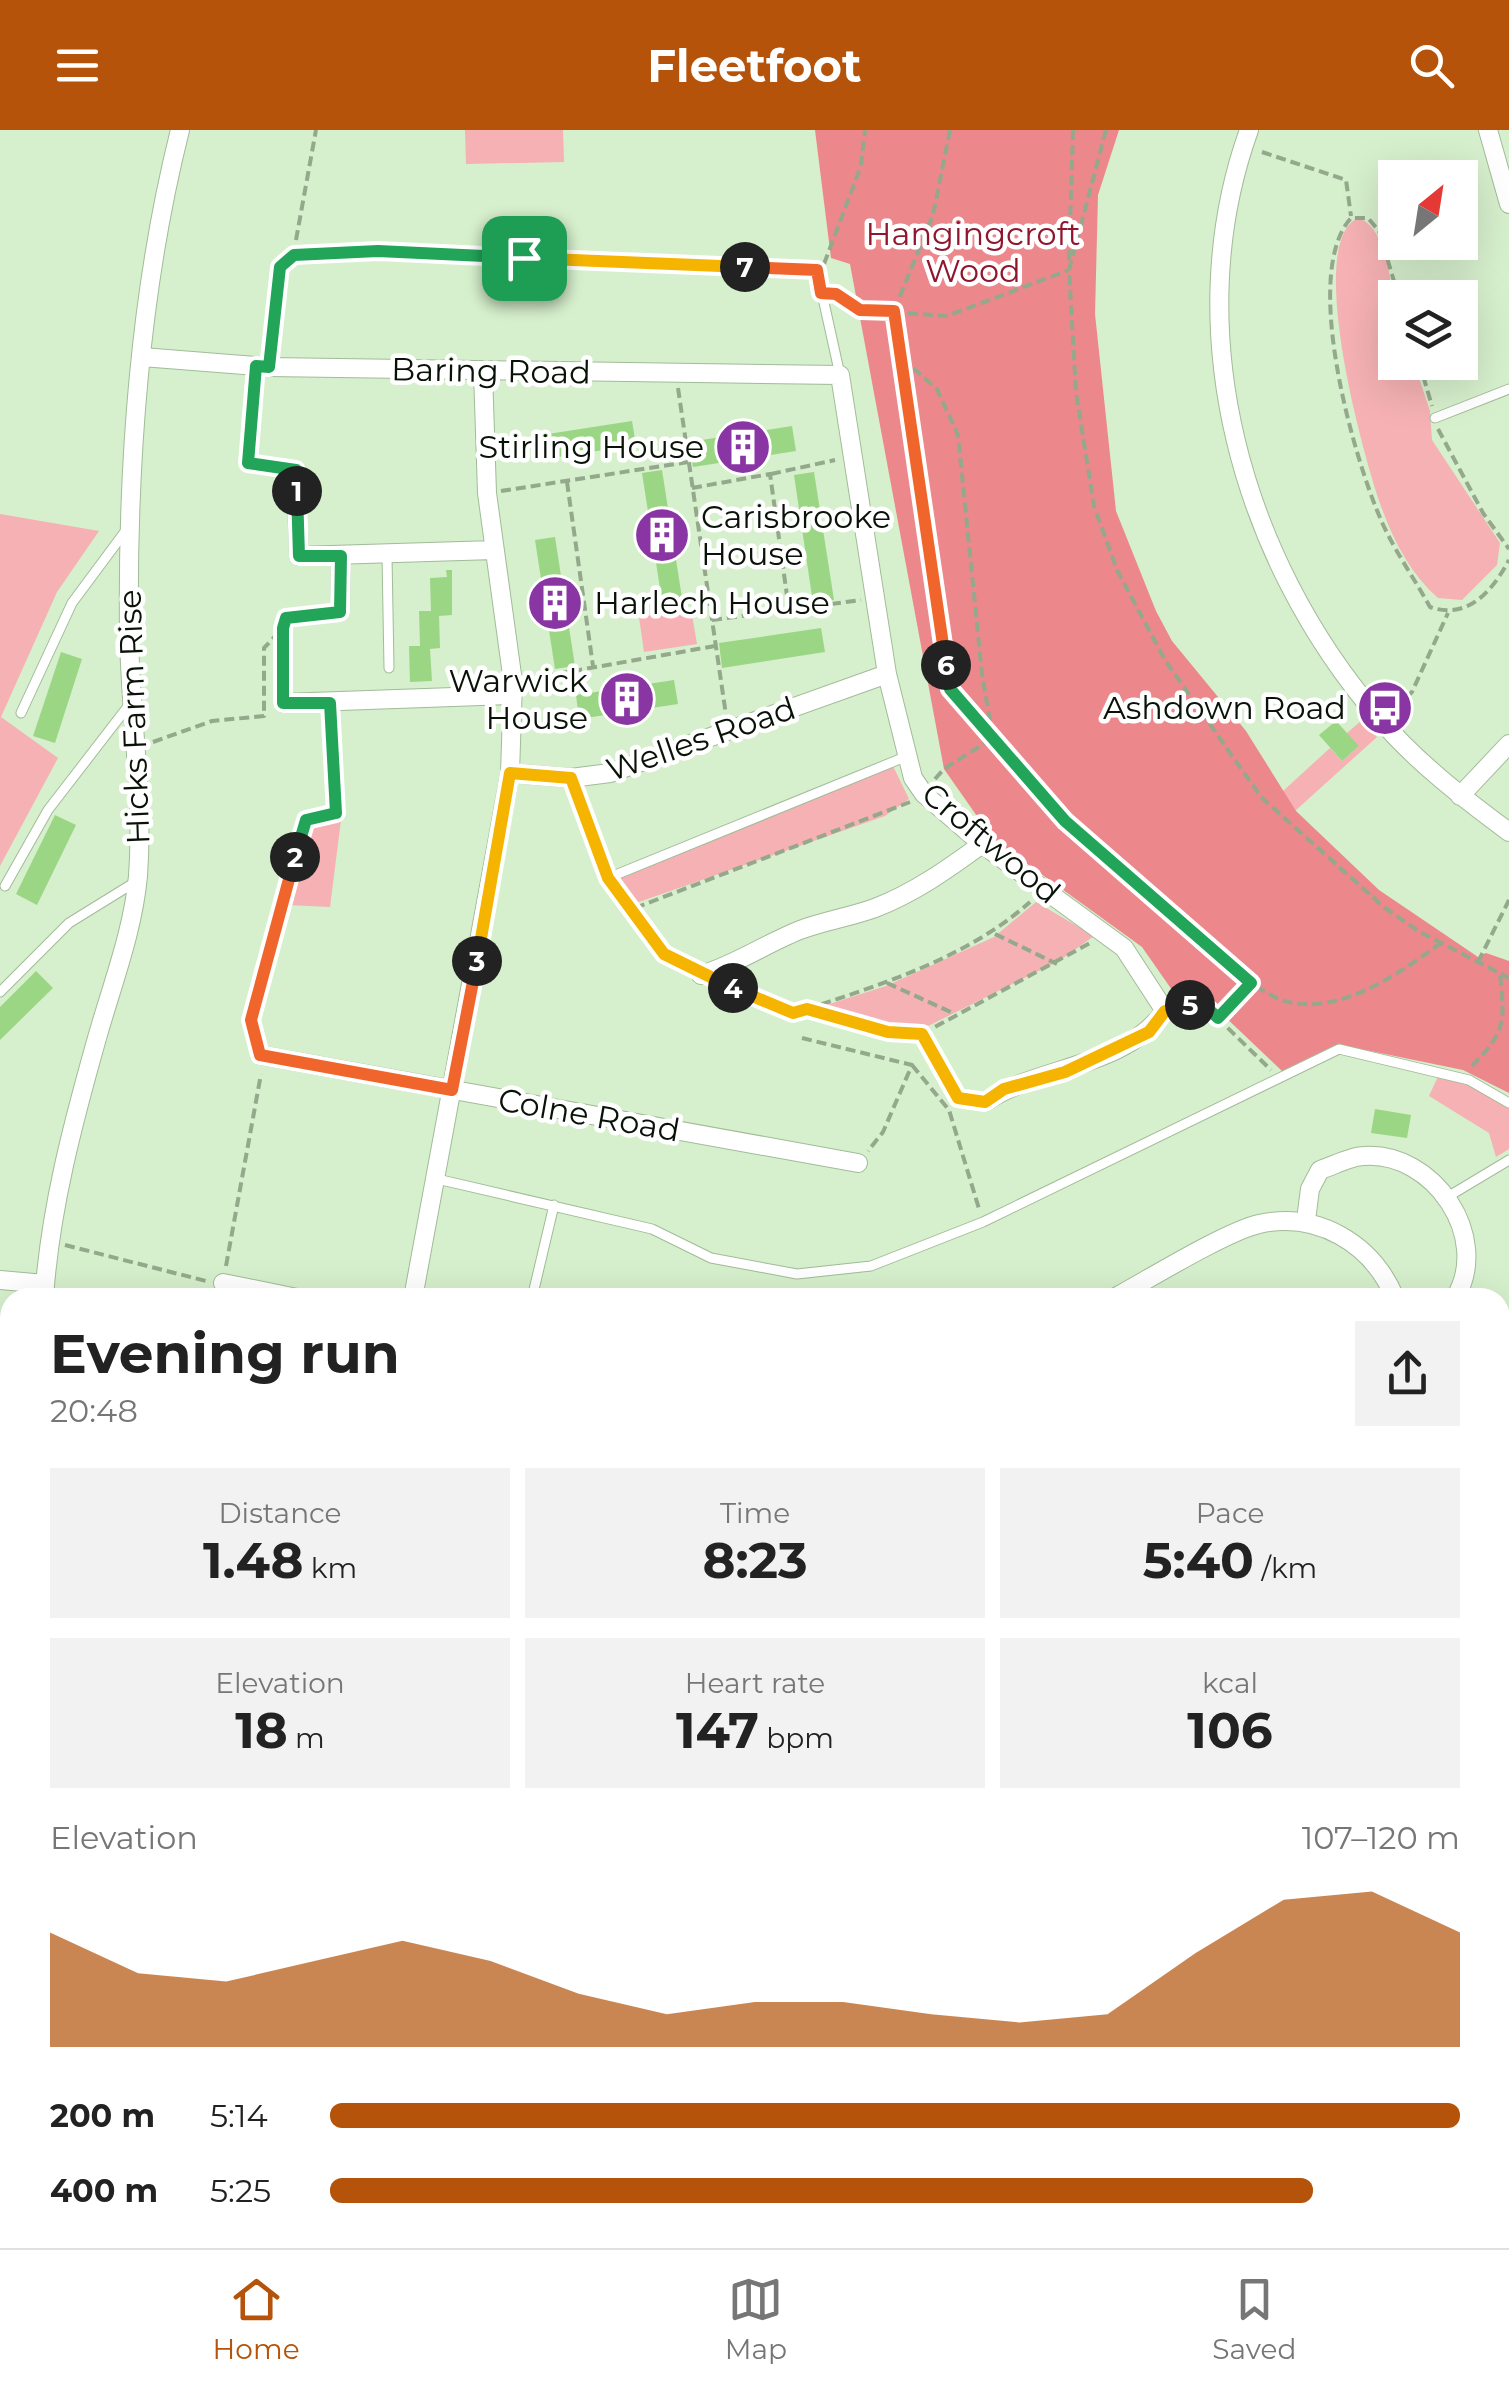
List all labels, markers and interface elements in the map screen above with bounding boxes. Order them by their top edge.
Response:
icon: menu [50,38,105,93]
text: Fleetfoot [647,38,862,93]
icon: search [1404,38,1459,93]
north arrow [1378,160,1478,260]
map controls [1378,160,1478,380]
park label: Hangingcroft Wood [866,214,1080,290]
pin [482,216,567,301]
icon: arrive [497,231,552,286]
pin: 7 [720,242,770,292]
text: 7 [736,250,754,284]
button: layers [1378,280,1478,380]
street label: Baring Road [391,349,591,392]
building icon: Stirling House [713,417,773,477]
place label: Stirling House [478,427,704,466]
pin: 1 [272,466,322,516]
text: 1 [292,474,302,508]
place label: Carisbrooke House [701,497,891,573]
building icon: Carisbrooke House [632,505,692,565]
building icon: Harlech House [525,573,585,633]
place label: Harlech House [594,583,830,622]
street label: Hicks Farm Rise [110,589,157,845]
pin: 6 [921,640,971,690]
text: 6 [937,648,955,682]
place label: Warwick House [448,661,588,737]
building icon: Warwick House [597,669,657,729]
bus stop icon: Ashdown Road [1355,678,1415,738]
street label: Welles Road [601,688,800,789]
place label: Ashdown Road [1103,688,1346,727]
street label: Croftwood [914,774,1068,912]
pin: 2 [270,832,320,882]
text: 2 [287,840,303,874]
pin: 3 [452,936,502,986]
text: 3 [469,944,485,978]
pin: 4 [708,963,758,1013]
text: 4 [723,971,743,1005]
pin: 5 [1165,980,1215,1030]
text: 5 [1182,988,1198,1022]
street label: Colne Road [495,1079,683,1150]
text: Evening run [50,1320,400,1387]
button: share [1355,1321,1460,1426]
text: 20:48 [50,1391,138,1430]
text: Distance [218,1496,342,1530]
text: Time [720,1496,790,1530]
text: Pace [1196,1496,1264,1530]
text: 1.48 [203,1530,304,1591]
text: 8:23 [702,1530,808,1591]
text: 5:40 [1143,1530,1254,1591]
text: km [304,1551,357,1585]
text: /km [1254,1551,1317,1585]
text: Elevation [215,1666,345,1700]
text: Heart rate [685,1666,825,1700]
text: kcal [1202,1666,1258,1700]
text: 18 [235,1700,288,1761]
text: 147 [676,1700,759,1761]
text: 106 [1187,1700,1273,1761]
text: m [288,1721,325,1755]
text: bpm [759,1721,834,1755]
text: Elevation [50,1818,198,1857]
text: 107–120 m [1302,1818,1460,1857]
text: 200 m [50,2096,155,2135]
text: 5:14 [210,2096,268,2135]
text: 400 m [50,2171,158,2210]
text: 5:25 [210,2171,271,2210]
tab: Home [213,2272,300,2366]
tab: Map [725,2272,787,2366]
tab: Saved [1212,2272,1296,2366]

